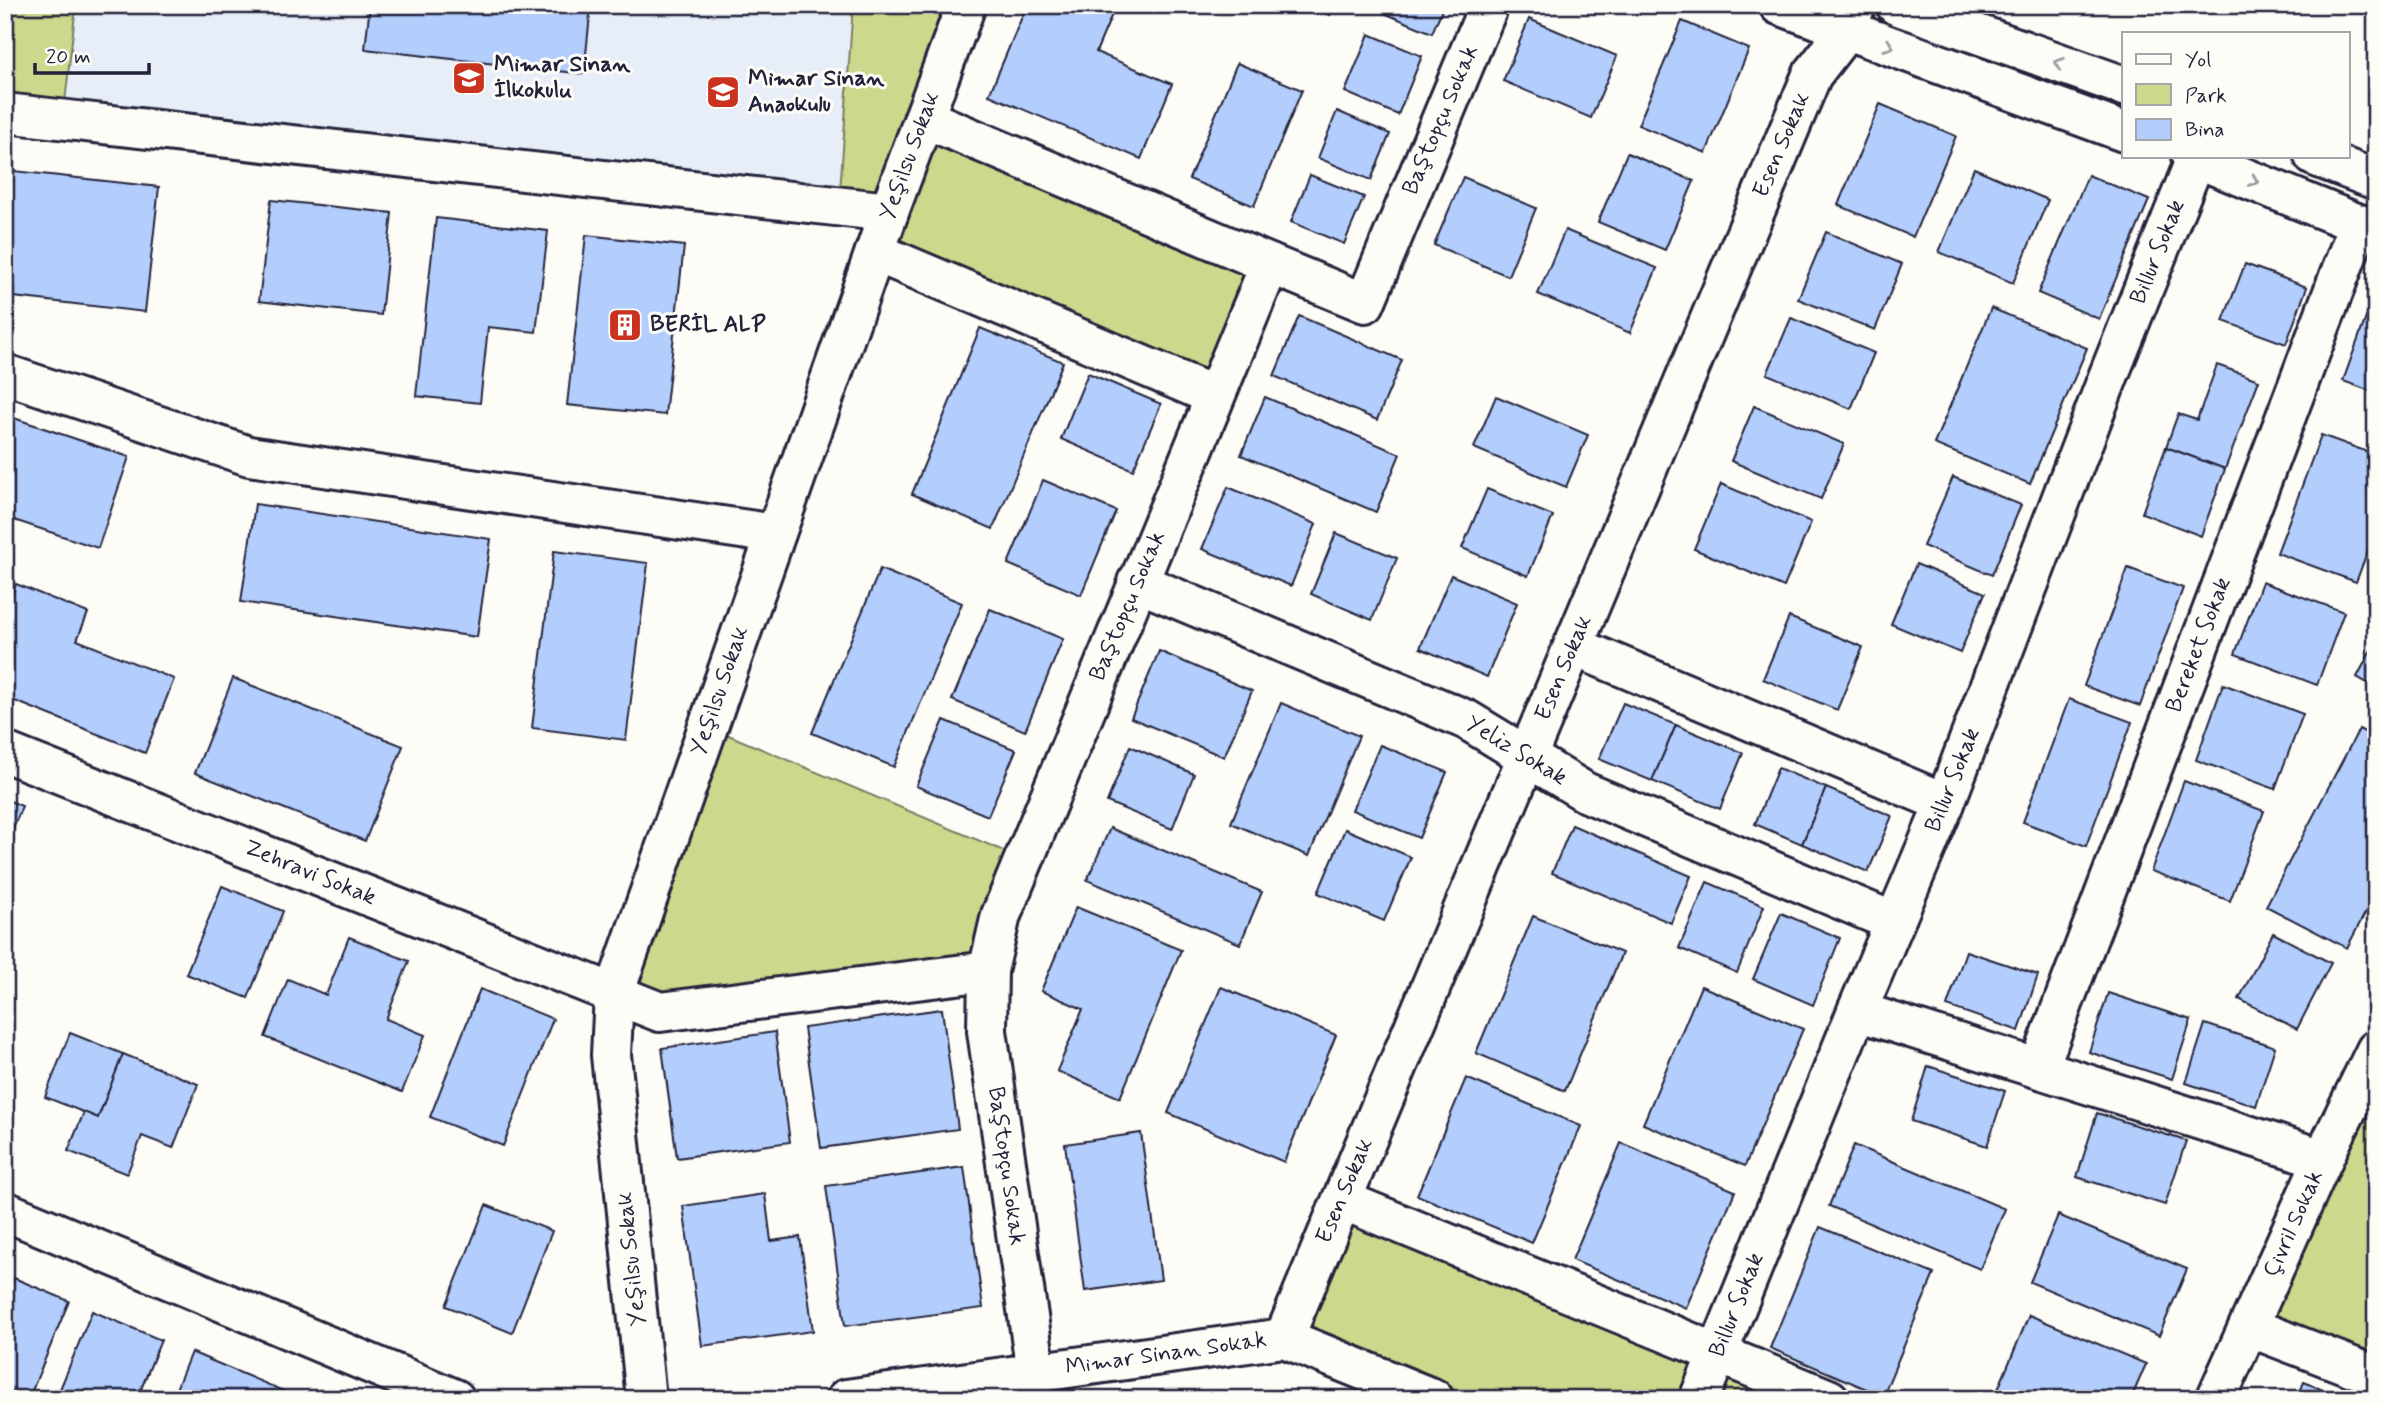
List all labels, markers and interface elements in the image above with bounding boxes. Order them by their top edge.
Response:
scale bar [35,32,149,76]
legend [2122,32,2350,158]
one-way arrow [1883,38,1895,52]
street label: Baştopçu Sokak [1396,41,1486,199]
text: 20 m [46,43,91,71]
text: Yol [2185,46,2211,74]
place label: Mimar Sinan İlkokulu [494,50,631,106]
one-way arrow [2054,57,2066,71]
school or university icon: Mimar Sinan İlkokulu [450,59,488,97]
place label: Mimar Sinan Anaokulu [748,64,885,120]
school or university icon: Mimar Sinan Anaokulu [704,73,742,111]
text: Park [2185,82,2227,110]
street label: Yeşilsu Sokak [873,88,947,224]
street label: Esen Sokak [1746,88,1818,202]
text: Bina [2185,116,2225,144]
one-way arrow [2247,173,2259,187]
street label: Billur Sokak [2123,195,2193,309]
building icon: BERİL ALP [606,306,644,344]
place label: BERİL ALP [650,310,766,340]
street label: Baştopçu Sokak [1083,527,1173,685]
street label: Bereket Sokak [2159,573,2239,717]
street label: Esen Sokak [1528,611,1600,725]
street label: Yeşilsu Sokak [684,622,756,760]
street label: Yeliz Sokak [1460,709,1572,793]
street label: Billur Sokak [1918,723,1988,837]
street label: Zehravi Sokak [240,833,380,913]
street label: Baştopçu Sokak [980,1085,1032,1247]
street label: Esen Sokak [1309,1134,1381,1248]
street label: Çivril Sokak [2257,1166,2331,1282]
street label: Yeşilsu Sokak [610,1190,654,1328]
street label: Billur Sokak [1702,1248,1772,1362]
street label: Mimar Sinan Sokak [1063,1325,1269,1383]

